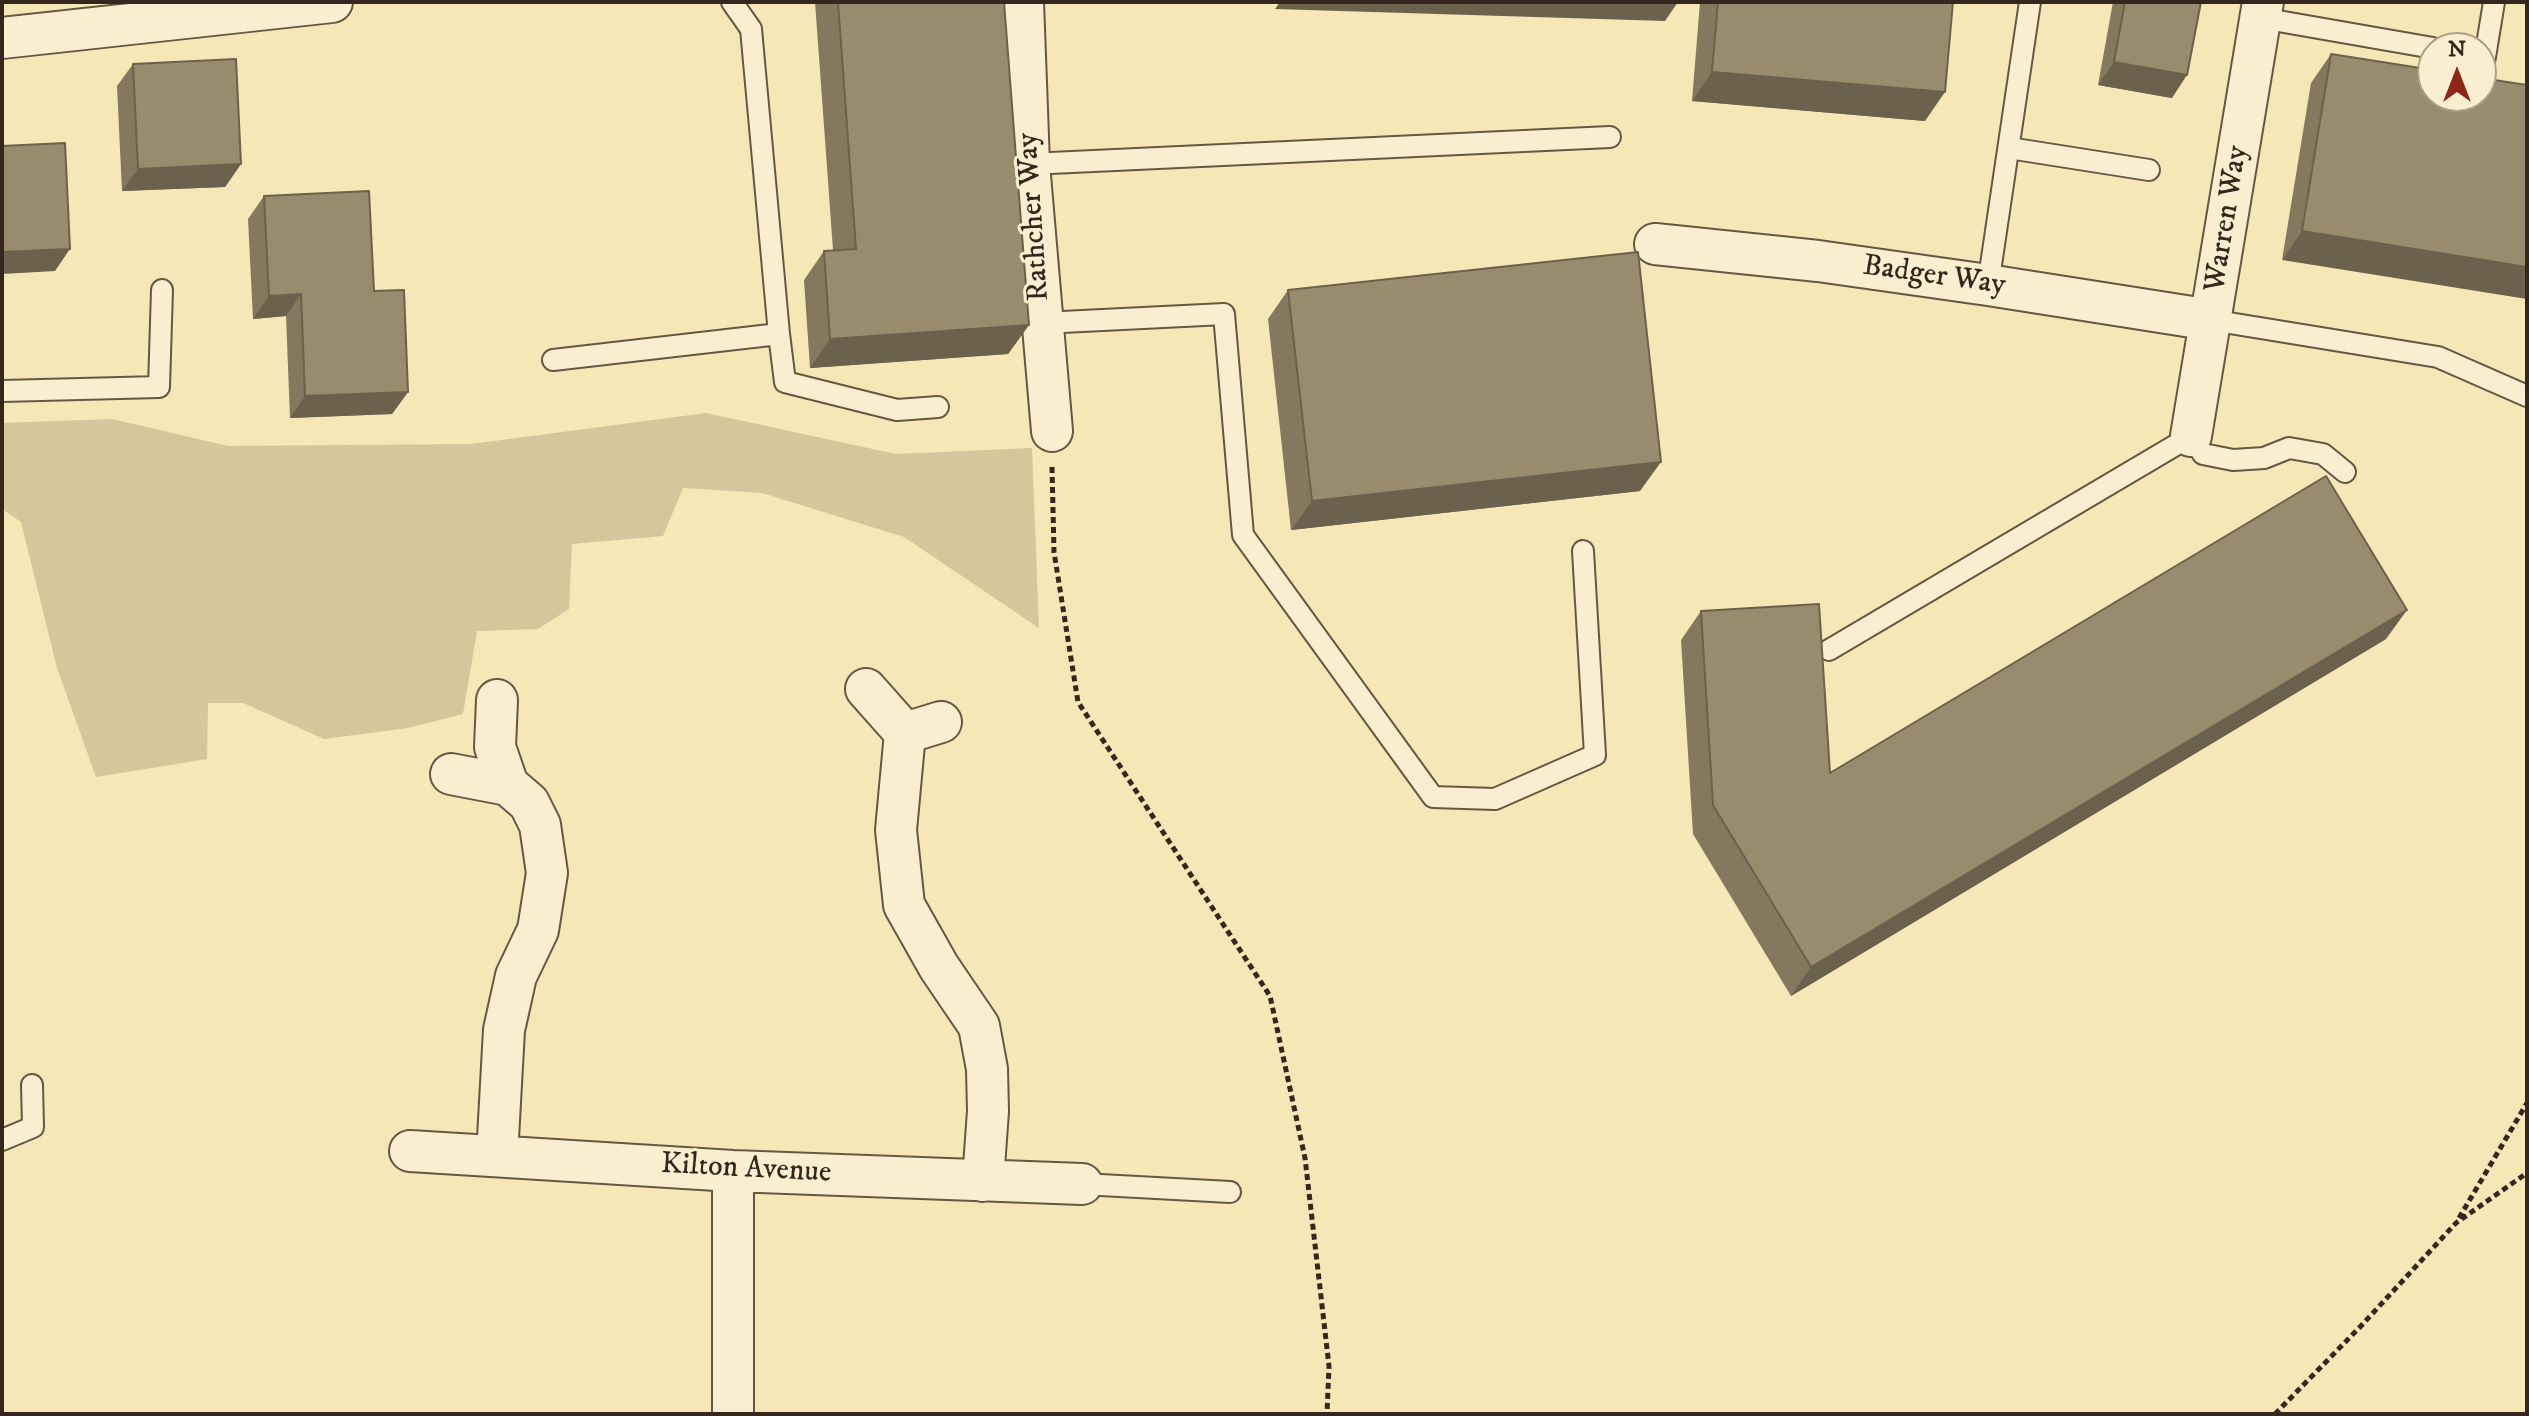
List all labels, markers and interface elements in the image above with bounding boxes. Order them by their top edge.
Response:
north arrow [2417,32,2497,112]
text: N [2448,36,2466,63]
street label: Rathcher Way [1011,131,1059,303]
street label: Warren Way [2199,143,2257,295]
street label: Badger Way [1860,249,2008,305]
street label: Kilton Avenue [660,1148,832,1192]

